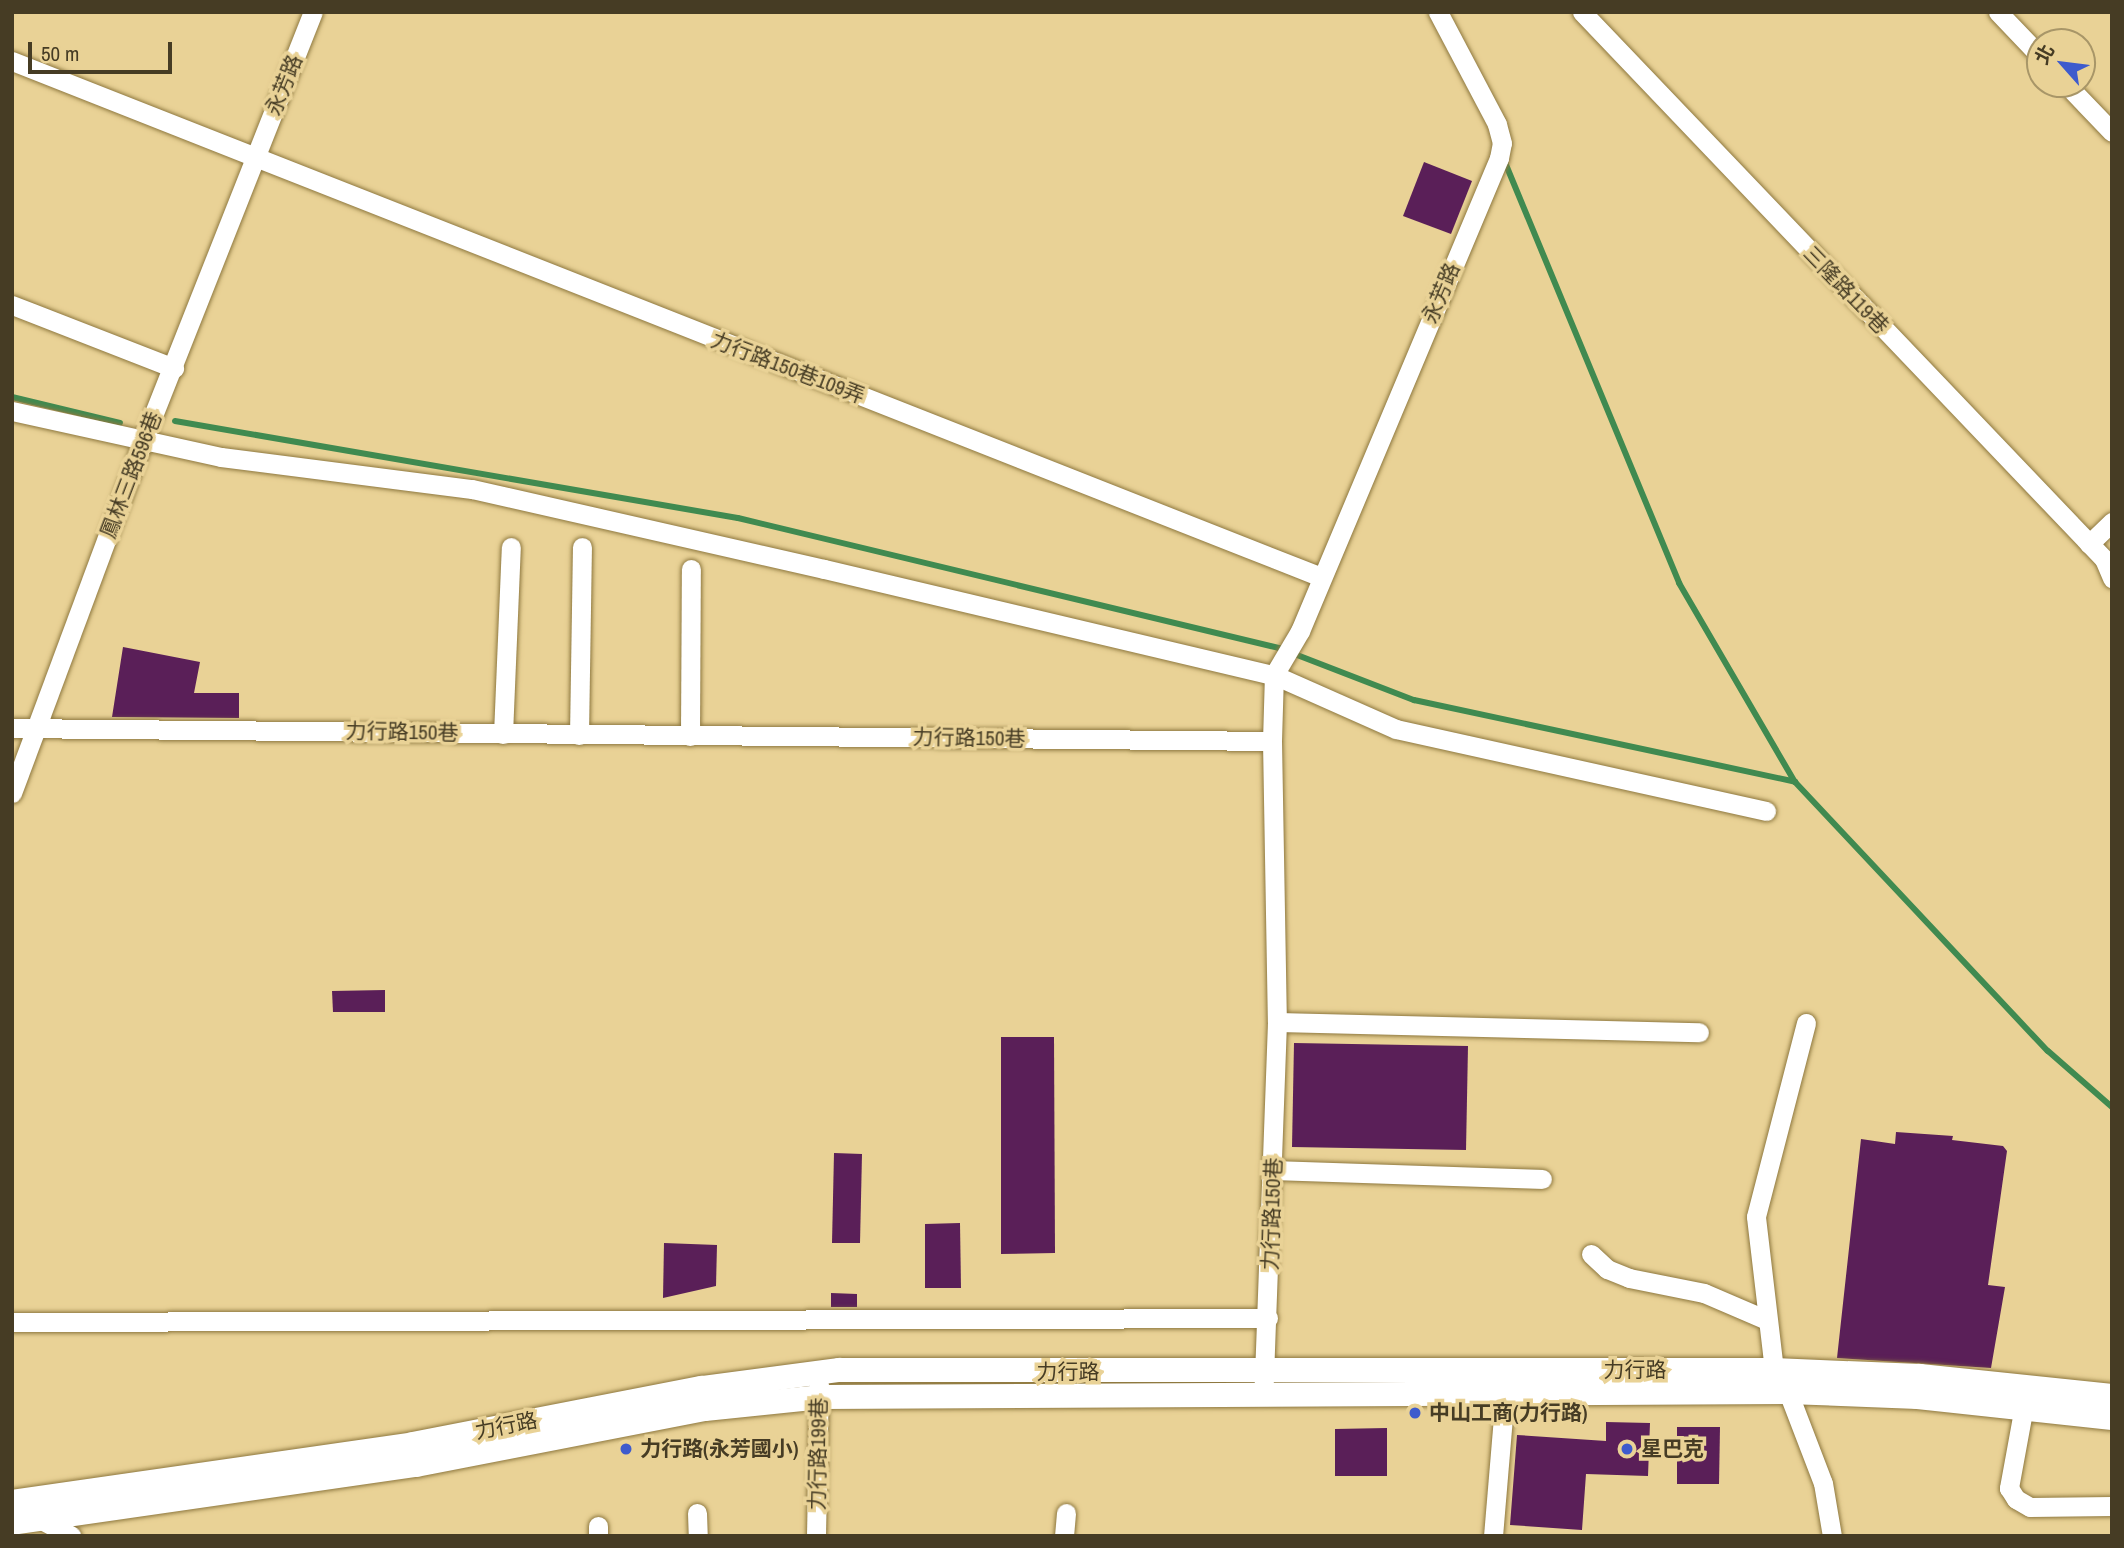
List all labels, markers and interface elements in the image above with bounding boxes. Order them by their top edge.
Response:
scale bar [32,28,175,72]
north arrow [2026,28,2096,98]
text: 50 m [41,39,79,68]
text: 北 [2028,40,2060,69]
street label: 永芳路 [261,51,307,119]
street label: 三隆路119巷 [1798,241,1894,339]
street label: 永芳路 [1417,259,1465,327]
street label: 力行路150巷109弄 [708,327,868,409]
street label: 鳳林三路596巷 [95,408,167,542]
street label: 力行路150巷 [345,718,459,746]
street label: 力行路150巷 [912,724,1026,752]
street label: 力行路150巷 [1257,1157,1287,1271]
street label: 力行路 [1604,1357,1666,1383]
street label: 力行路 [1037,1359,1099,1385]
street label: 力行路199巷 [804,1397,832,1511]
place label: 中山工商(力行路) [1429,1400,1587,1426]
marker: 中山工商(力行路) [1407,1405,1423,1421]
street label: 力行路 [473,1408,539,1444]
place label: 力行路(永芳國小) [640,1436,798,1462]
place label: 星巴克 [1641,1436,1704,1462]
marker: 力行路(永芳國小) [618,1441,634,1457]
marker: 星巴克 [1619,1441,1635,1457]

